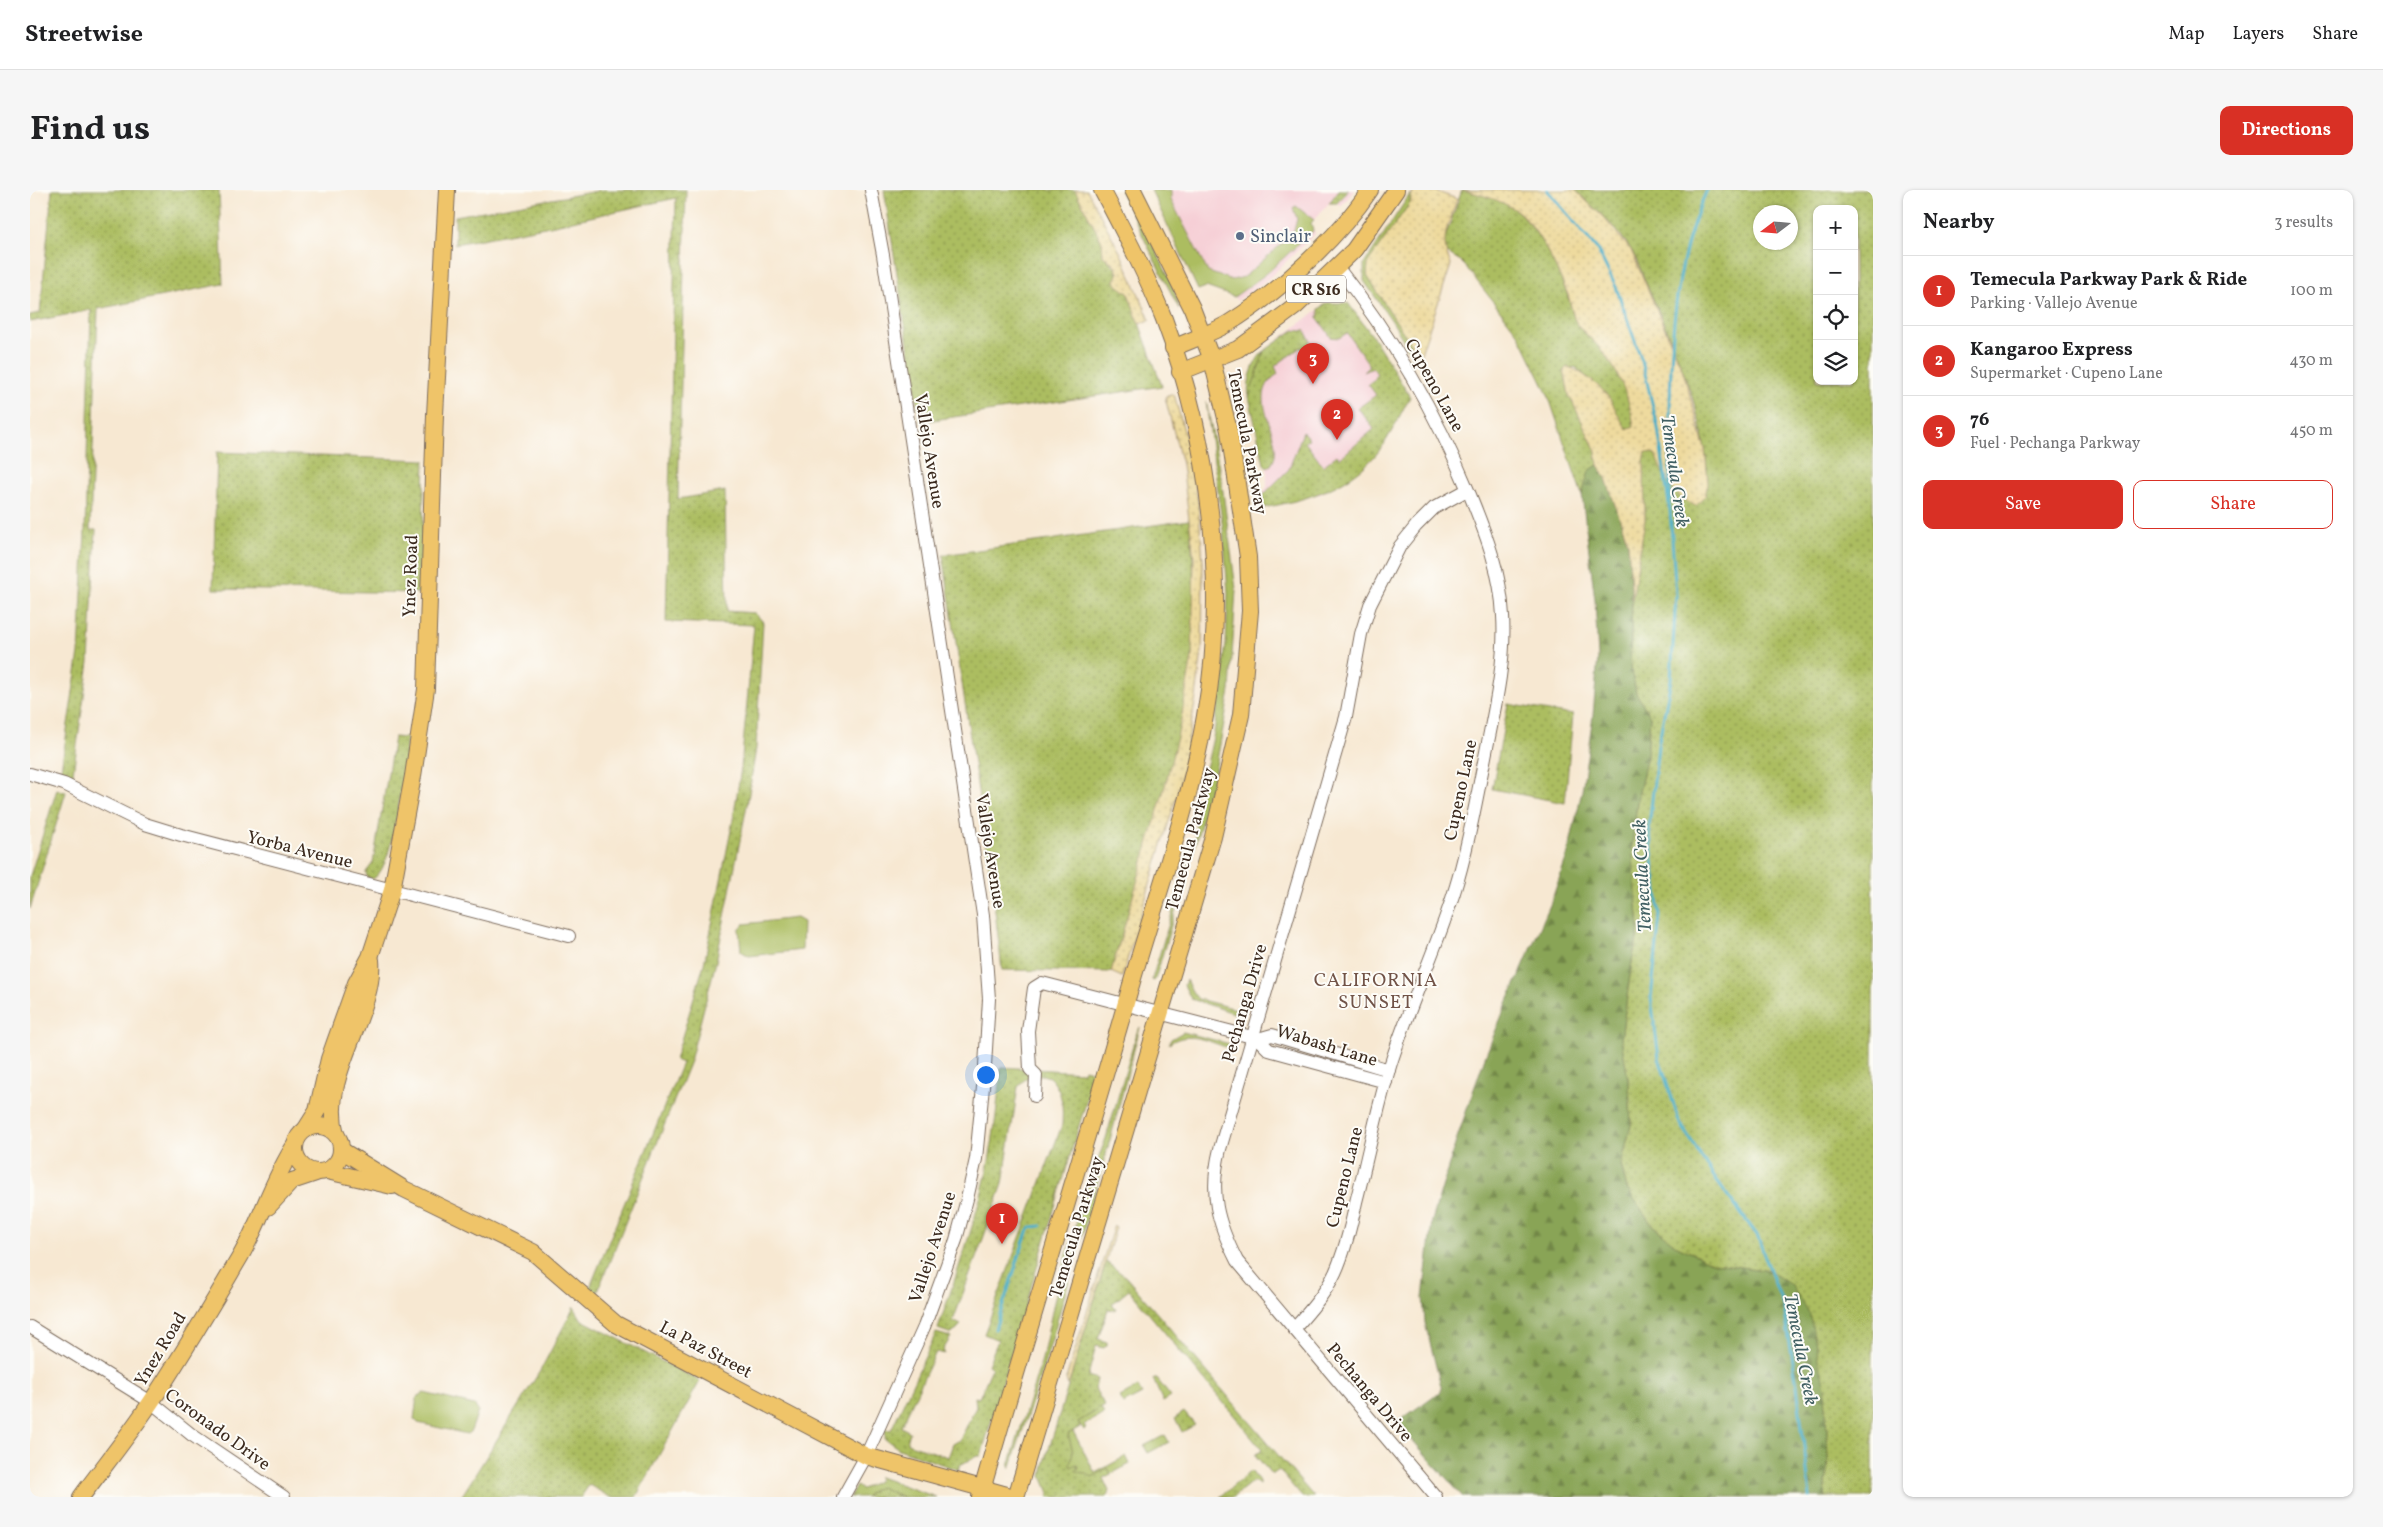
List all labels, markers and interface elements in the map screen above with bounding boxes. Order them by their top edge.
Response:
text: Streetwise [25,18,143,52]
text: Map [2168,22,2204,47]
text: Layers [2232,22,2284,47]
text: Share [2312,22,2358,47]
text: Find us [30,106,150,154]
button: Directions [2220,106,2353,155]
north arrow [1753,205,1798,250]
map controls [1813,205,1858,385]
button: + [1813,205,1858,250]
text: Nearby [1923,208,1994,237]
text: 3 results [2274,212,2333,234]
place label: Sinclair [1250,225,1311,250]
marker: Sinclair [1234,230,1246,242]
button: − [1813,250,1858,295]
text: Temecula Parkway Park & Ride [1970,267,2247,293]
road number: CR S16 [1286,276,1346,302]
text: 1 [1936,280,1942,302]
text: 100 m [2290,280,2333,302]
text: Parking · Vallejo Avenue [1970,293,2138,315]
button: locate [1813,295,1858,340]
street label: Cupeno Lane [1398,335,1470,437]
text: Kangaroo Express [1970,337,2133,363]
button: layers [1813,340,1858,385]
pin: 3 [1297,343,1329,384]
text: 2 [1935,350,1943,372]
text: 430 m [2289,350,2333,372]
text: Supermarket · Cupeno Lane [1970,363,2163,385]
street label: Temecula Parkway [1220,368,1273,517]
street label: Vallejo Avenue [907,392,950,511]
pin: 2 [1321,399,1353,440]
text: 76 [1970,407,1989,433]
water label: Temecula Creek [1653,414,1695,529]
text: 3 [1935,420,1943,442]
text: 450 m [2290,420,2333,442]
text: Fuel · Pechanga Parkway [1970,433,2140,455]
button: Save [1923,480,2123,529]
button: Share [2133,480,2333,529]
street label: Ynez Road [398,534,425,618]
street label: Cupeno Lane [1439,737,1484,843]
street label: Temecula Parkway [1160,765,1223,914]
street label: Vallejo Avenue [968,792,1011,911]
water label: Temecula Creek [1627,819,1659,933]
street label: Yorba Avenue [244,825,355,876]
street label: Pechanga Drive [1217,941,1274,1066]
district label: CALIFORNIA SUNSET [1314,968,1438,1016]
street label: Wabash Lane [1273,1019,1380,1074]
your location [973,1062,999,1088]
street label: Cupeno Lane [1321,1124,1370,1230]
street label: Temecula Parkway [1044,1153,1111,1302]
street label: Vallejo Avenue [904,1188,963,1307]
pin: 1 [986,1203,1018,1244]
water label: Temecula Creek [1777,1291,1824,1407]
street label: Ynez Road [129,1308,193,1392]
street label: La Paz Street [654,1315,756,1385]
street label: Pechanga Drive [1320,1338,1418,1448]
street label: Coronado Drive [159,1383,275,1477]

